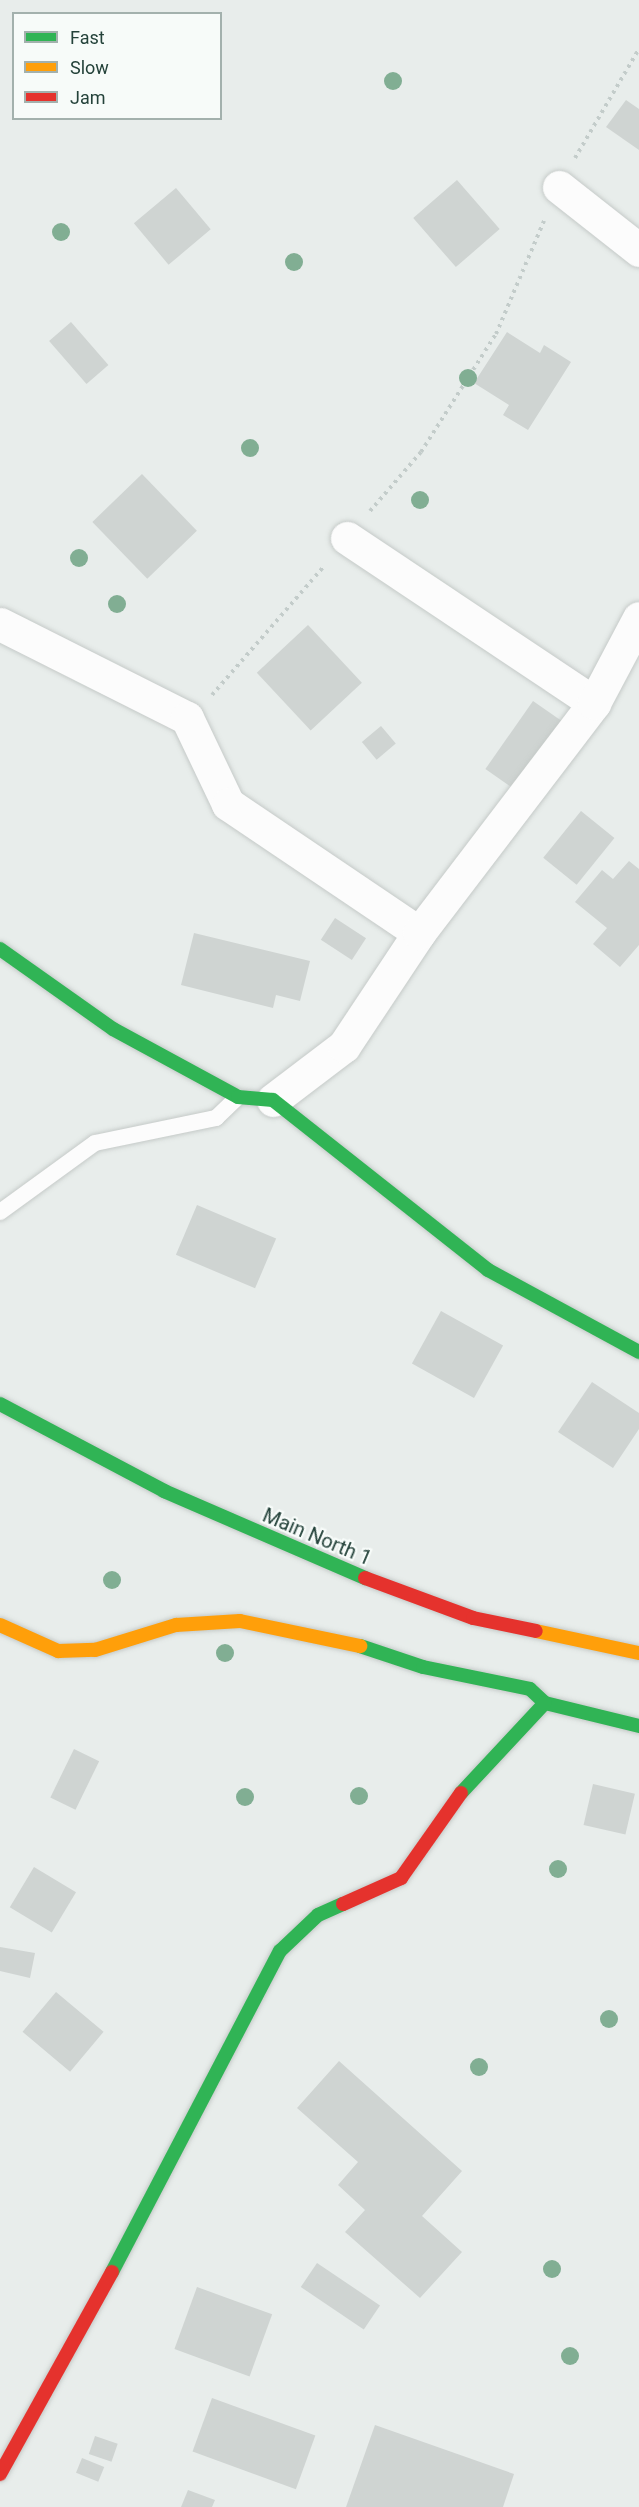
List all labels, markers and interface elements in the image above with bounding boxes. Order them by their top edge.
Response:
legend [12,12,222,120]
text: Fast [70,27,105,48]
text: Slow [70,57,109,78]
text: Jam [70,87,106,108]
street label: Main North 1 [259,1503,375,1571]

